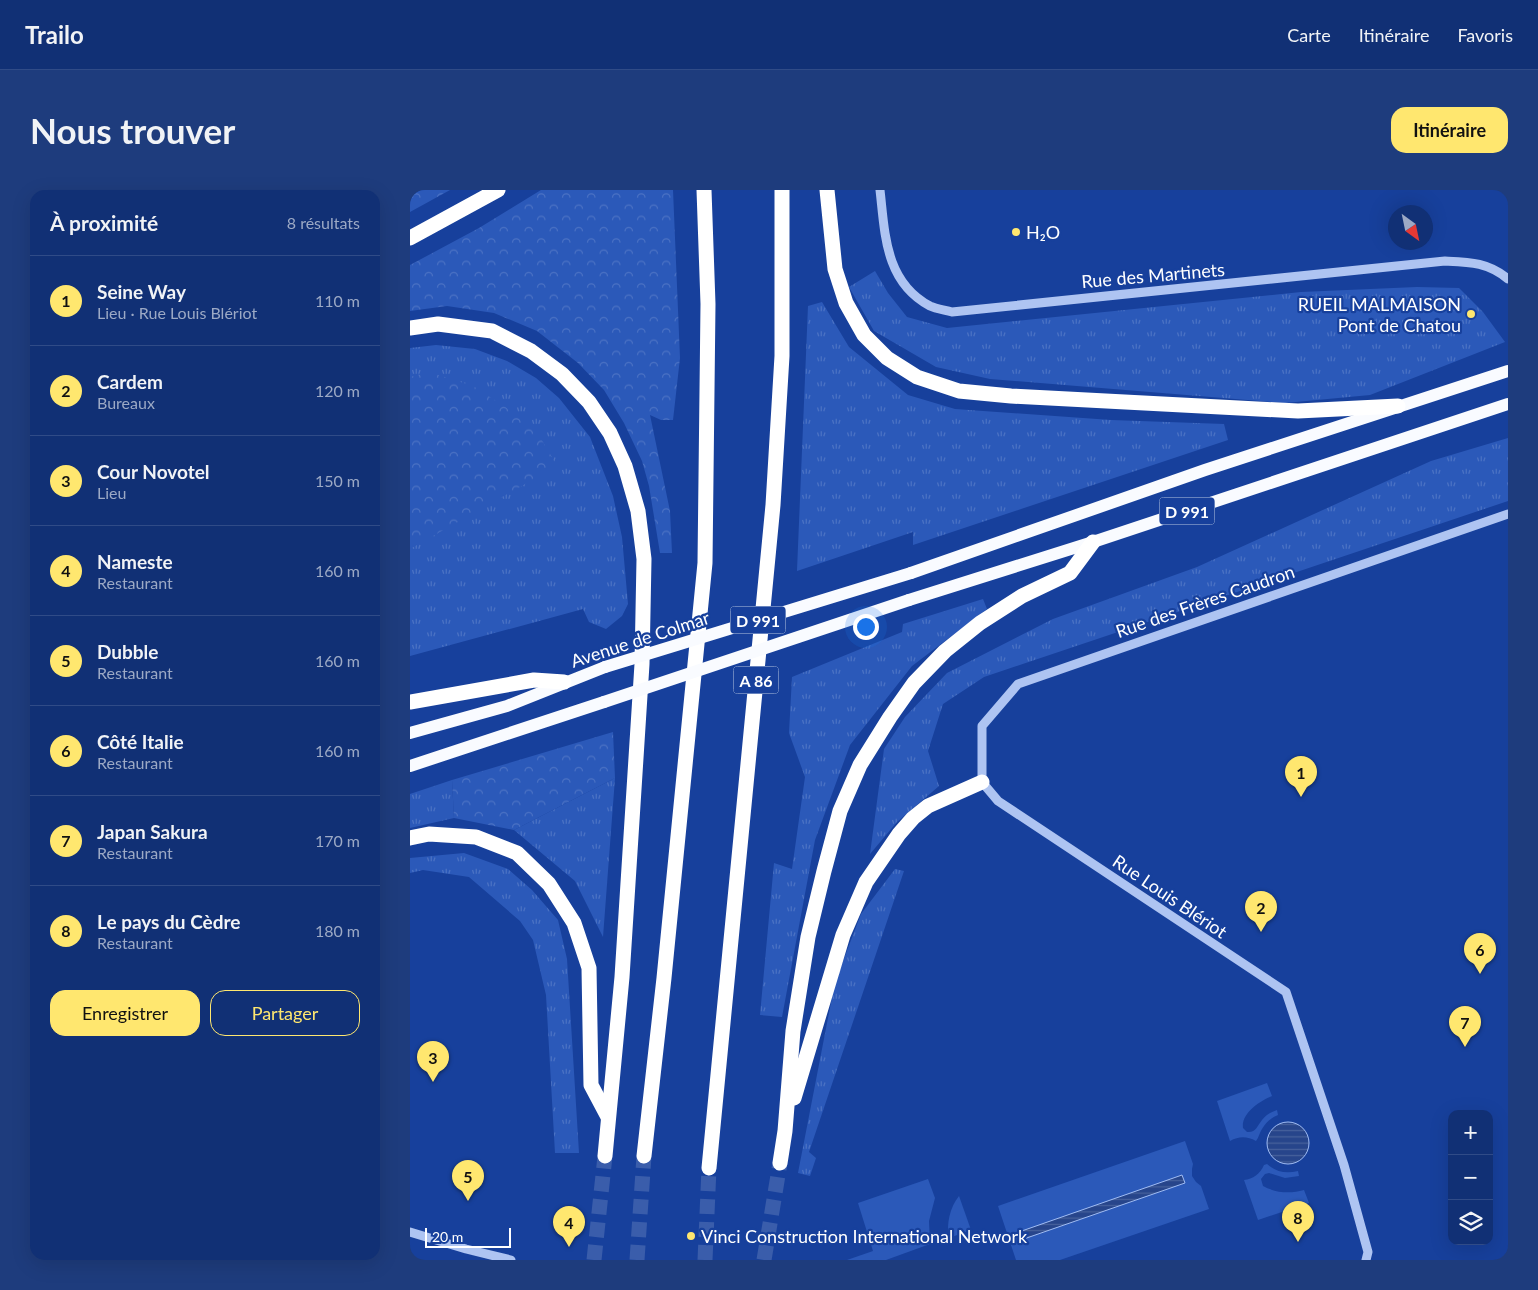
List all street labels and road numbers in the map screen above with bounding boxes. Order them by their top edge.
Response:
street label: Rue des Martinets [1080,258,1226,292]
road number: D 991 [1160,498,1214,524]
street label: Rue des Frères Caudron [1113,560,1297,642]
street label: Avenue de Colmar [568,606,713,672]
road number: D 991 [730,606,786,634]
road number: A 86 [734,666,778,694]
street label: Rue Louis Blériot [1109,850,1232,943]

